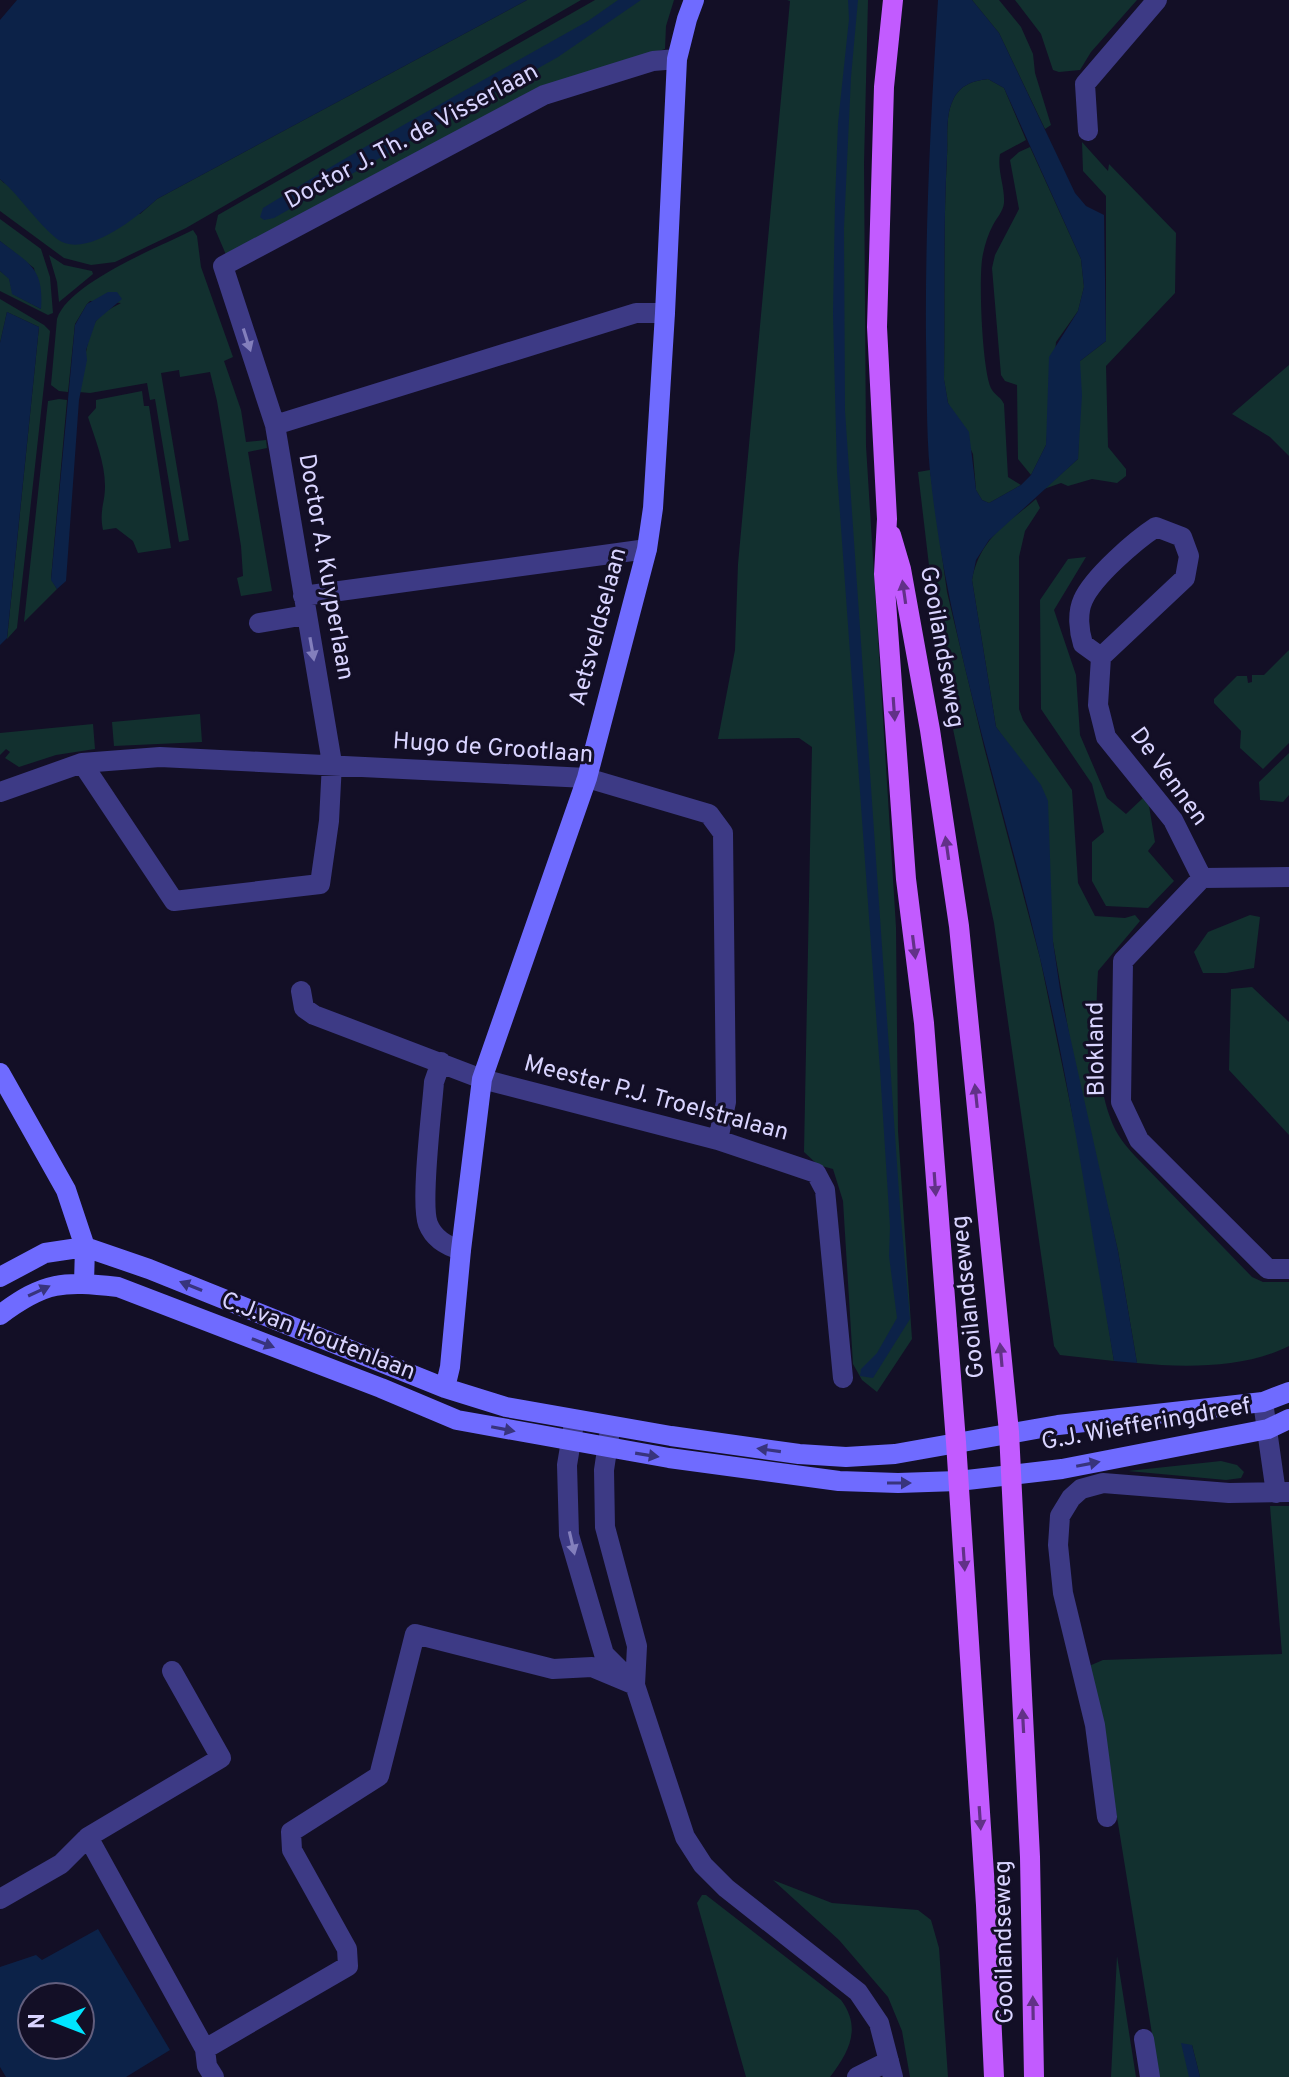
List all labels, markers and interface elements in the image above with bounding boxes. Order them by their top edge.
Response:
street label: Doctor J. Th. de Visserlaan [280,57,544,217]
one-way arrow [241,329,254,353]
street label: Doctor A. Kuyperlaan [290,451,360,683]
street label: Aetsveldselaan [563,545,635,709]
street label: Gooilandseweg [912,564,970,730]
one-way arrow [897,579,910,604]
one-way arrow [307,637,319,662]
one-way arrow [888,697,901,722]
street label: De Vennen [1122,722,1214,832]
street label: Hugo de Grootlaan [392,727,594,771]
one-way arrow [940,836,953,861]
one-way arrow [908,935,921,960]
street label: Blokland [1081,1001,1113,1097]
street label: Meester P.J. Troelstralaan [520,1049,792,1149]
one-way arrow [969,1083,982,1108]
one-way arrow [929,1172,942,1197]
street label: Gooilandseweg [946,1214,992,1380]
one-way arrow [179,1279,203,1292]
one-way arrow [28,1284,51,1298]
street label: C.J.van Houtenlaan [217,1286,419,1388]
one-way arrow [252,1337,276,1350]
one-way arrow [994,1342,1007,1367]
street label: G.J. Wiefferingdreef [1039,1392,1253,1458]
one-way arrow [491,1423,516,1436]
one-way arrow [756,1443,781,1456]
one-way arrow [635,1449,660,1461]
one-way arrow [1076,1457,1101,1469]
one-way arrow [887,1477,912,1489]
one-way arrow [566,1530,578,1555]
one-way arrow [958,1547,971,1572]
one-way arrow [1017,1708,1030,1733]
one-way arrow [974,1806,987,1831]
street label: Gooilandseweg [989,1860,1021,2024]
north arrow [16,1981,96,2061]
one-way arrow [1027,1995,1039,2020]
text: N [25,2013,52,2029]

